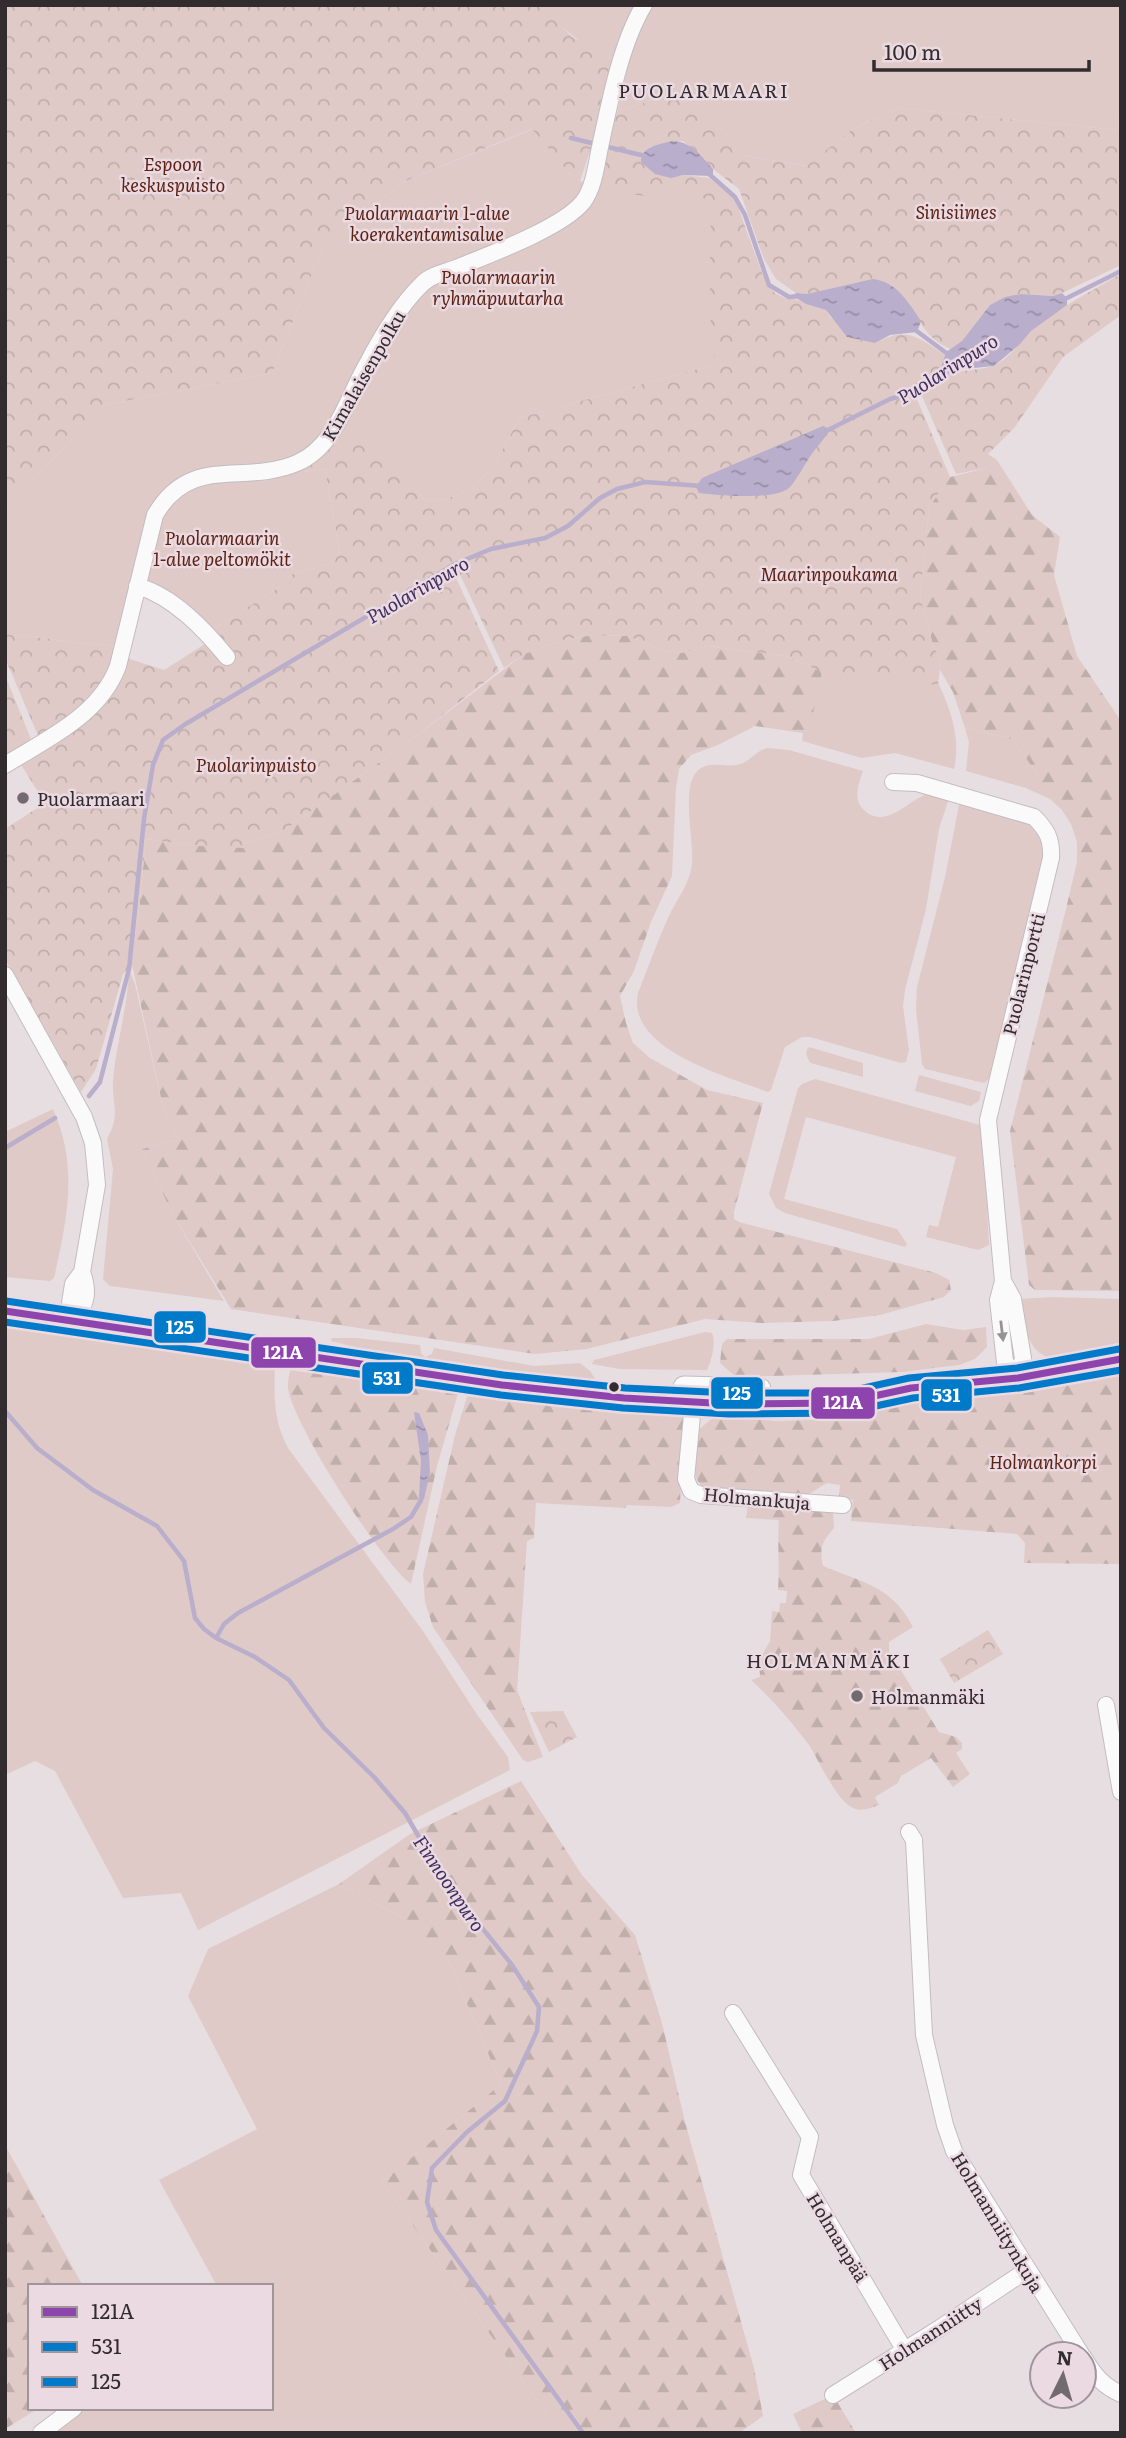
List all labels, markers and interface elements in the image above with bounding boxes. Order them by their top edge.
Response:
scale bar [874,28,1089,72]
text: 100 m [884,35,941,66]
district label: PUOLARMAARI [618,76,790,104]
park label: Espoon keskuspuisto [121,150,225,198]
park label: Sinisiimes [915,198,997,225]
park label: Puolarmaarin 1-alue koerakentamisalue [344,199,510,247]
park label: Puolarmaarin ryhmäpuutarha [433,263,564,311]
street label: Kimalaisenpolku [315,305,411,445]
water label: Puolarinpuro [891,326,1003,410]
park label: Puolarmaarin 1-alue peltomökit [153,524,291,572]
water label: Puolarinpuro [360,548,474,630]
park label: Maarinpoukama [760,560,898,587]
park label: Puolarinpuisto [196,751,316,778]
place label: Puolarmaari [37,785,145,812]
marker: Puolarmaari [15,790,31,806]
street label: Puolarinportti [995,910,1051,1038]
line badge: 125 [153,1310,207,1344]
text: 125 [166,1312,194,1340]
one-way arrow [996,1321,1007,1343]
line badge: 121A [250,1336,317,1369]
text: 121A [263,1337,304,1365]
line badge: 531 [361,1361,414,1395]
text: 531 [373,1363,401,1391]
line badge: 125 [710,1376,764,1410]
text: 125 [723,1378,751,1406]
line badge: 531 [920,1378,973,1412]
unlabelled marker [607,1380,621,1394]
text: 531 [932,1380,960,1408]
line badge: 121A [810,1386,876,1420]
text: 121A [823,1387,864,1415]
park label: Holmankorpi [989,1448,1098,1475]
street label: Holmankuja [702,1480,812,1516]
district label: HOLMANMÄKI [746,1646,912,1674]
place label: Holmanmäki [871,1683,985,1710]
marker: Holmanmäki [849,1688,865,1704]
water label: Finnoonpuro [407,1829,493,1937]
street label: Holmanniitynkuja [945,2147,1051,2298]
street label: Holmanpää [801,2187,876,2287]
legend [28,2284,273,2410]
street label: Holmanniitty [873,2289,987,2376]
text: 121A [91,2294,135,2325]
text: 531 [91,2329,122,2360]
north arrow [1028,2340,1098,2410]
text: N [1055,2342,1074,2372]
text: 125 [91,2364,121,2395]

